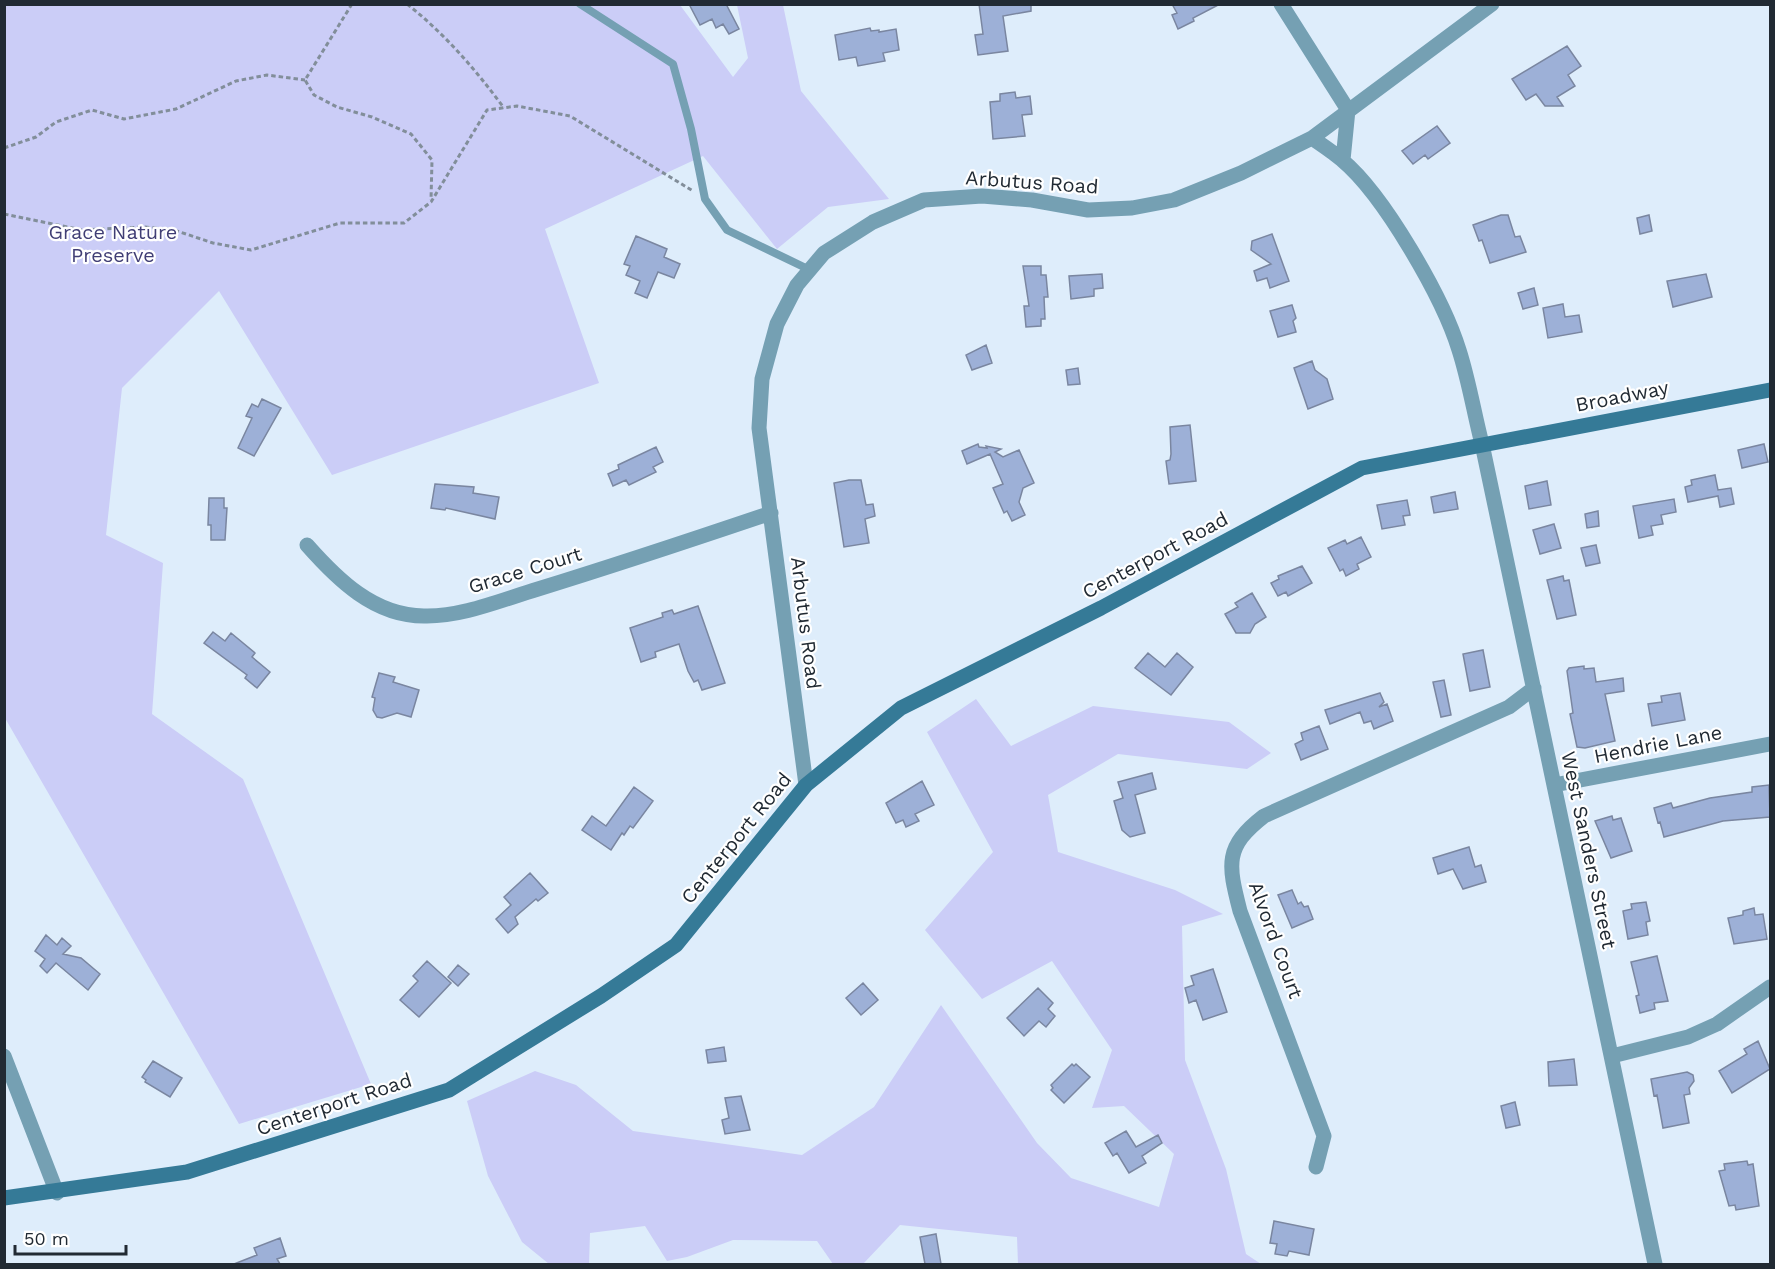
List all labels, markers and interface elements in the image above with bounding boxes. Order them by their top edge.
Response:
street label: Arbutus Road [965,165,1099,199]
park label: Grace Nature Preserve [49,220,177,267]
street label: Broadway [1573,375,1671,417]
street label: Centerport Road [1078,506,1232,604]
street label: Grace Court [465,541,585,599]
street label: Arbutus Road [786,555,826,691]
street label: Hendrie Lane [1592,720,1724,768]
street label: West Sanders Street [1556,749,1622,952]
street label: Centerport Road [676,768,796,908]
street label: Alvord Court [1244,878,1308,1002]
street label: Centerport Road [253,1068,415,1140]
scale bar [15,1218,126,1256]
text: 50 m [24,1228,69,1249]

